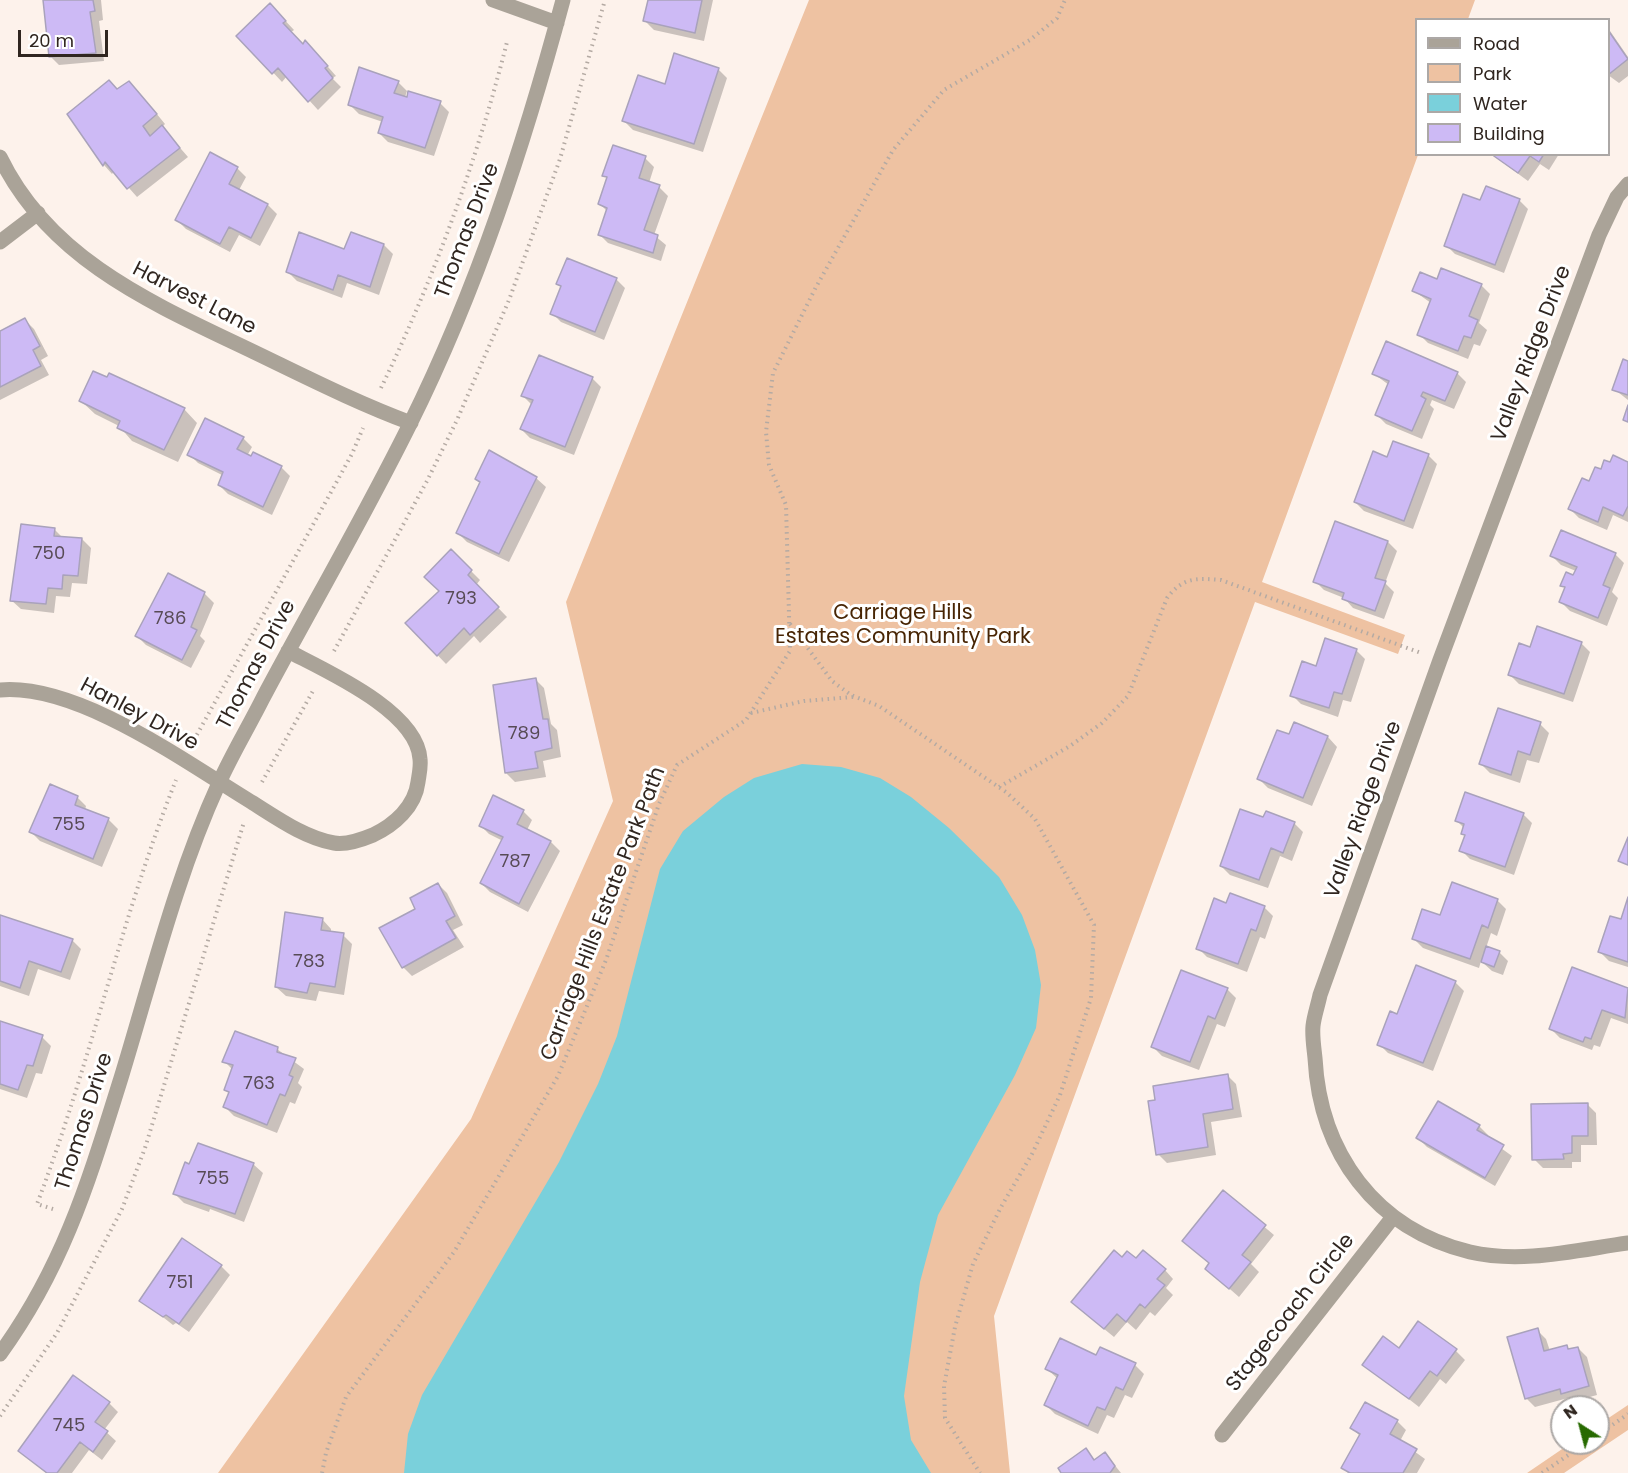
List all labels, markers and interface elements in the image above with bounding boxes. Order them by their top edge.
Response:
scale bar [21,18,111,56]
legend [1415,18,1610,156]
text: 20 m [29,28,74,53]
text: Road [1473,31,1520,56]
text: Park [1473,61,1512,86]
text: Water [1473,91,1527,116]
text: Building [1473,121,1545,146]
street label: Thomas Drive [431,160,505,302]
street label: Harvest Lane [128,257,260,341]
street label: Valley Ridge Drive [1487,262,1577,446]
house number: 750 [33,543,65,565]
house number: 793 [445,588,477,610]
street label: Thomas Drive [212,596,302,734]
park label: Carriage Hills Estates Community Park [775,601,1031,651]
house number: 786 [154,608,186,630]
street label: Hanley Drive [76,673,202,757]
street label: Valley Ridge Drive [1320,718,1408,902]
house number: 789 [508,723,540,745]
street label: Carriage Hills Estate Park Path [536,763,672,1065]
house number: 755 [53,814,85,836]
house number: 787 [499,851,531,873]
house number: 783 [293,951,325,973]
street label: Thomas Drive [51,1050,119,1194]
house number: 763 [243,1073,275,1095]
house number: 755 [197,1168,229,1190]
street label: Stagecoach Circle [1221,1229,1361,1397]
house number: 751 [167,1272,193,1294]
north arrow [1550,1395,1610,1455]
text: N [1559,1399,1582,1425]
house number: 745 [53,1415,85,1437]

